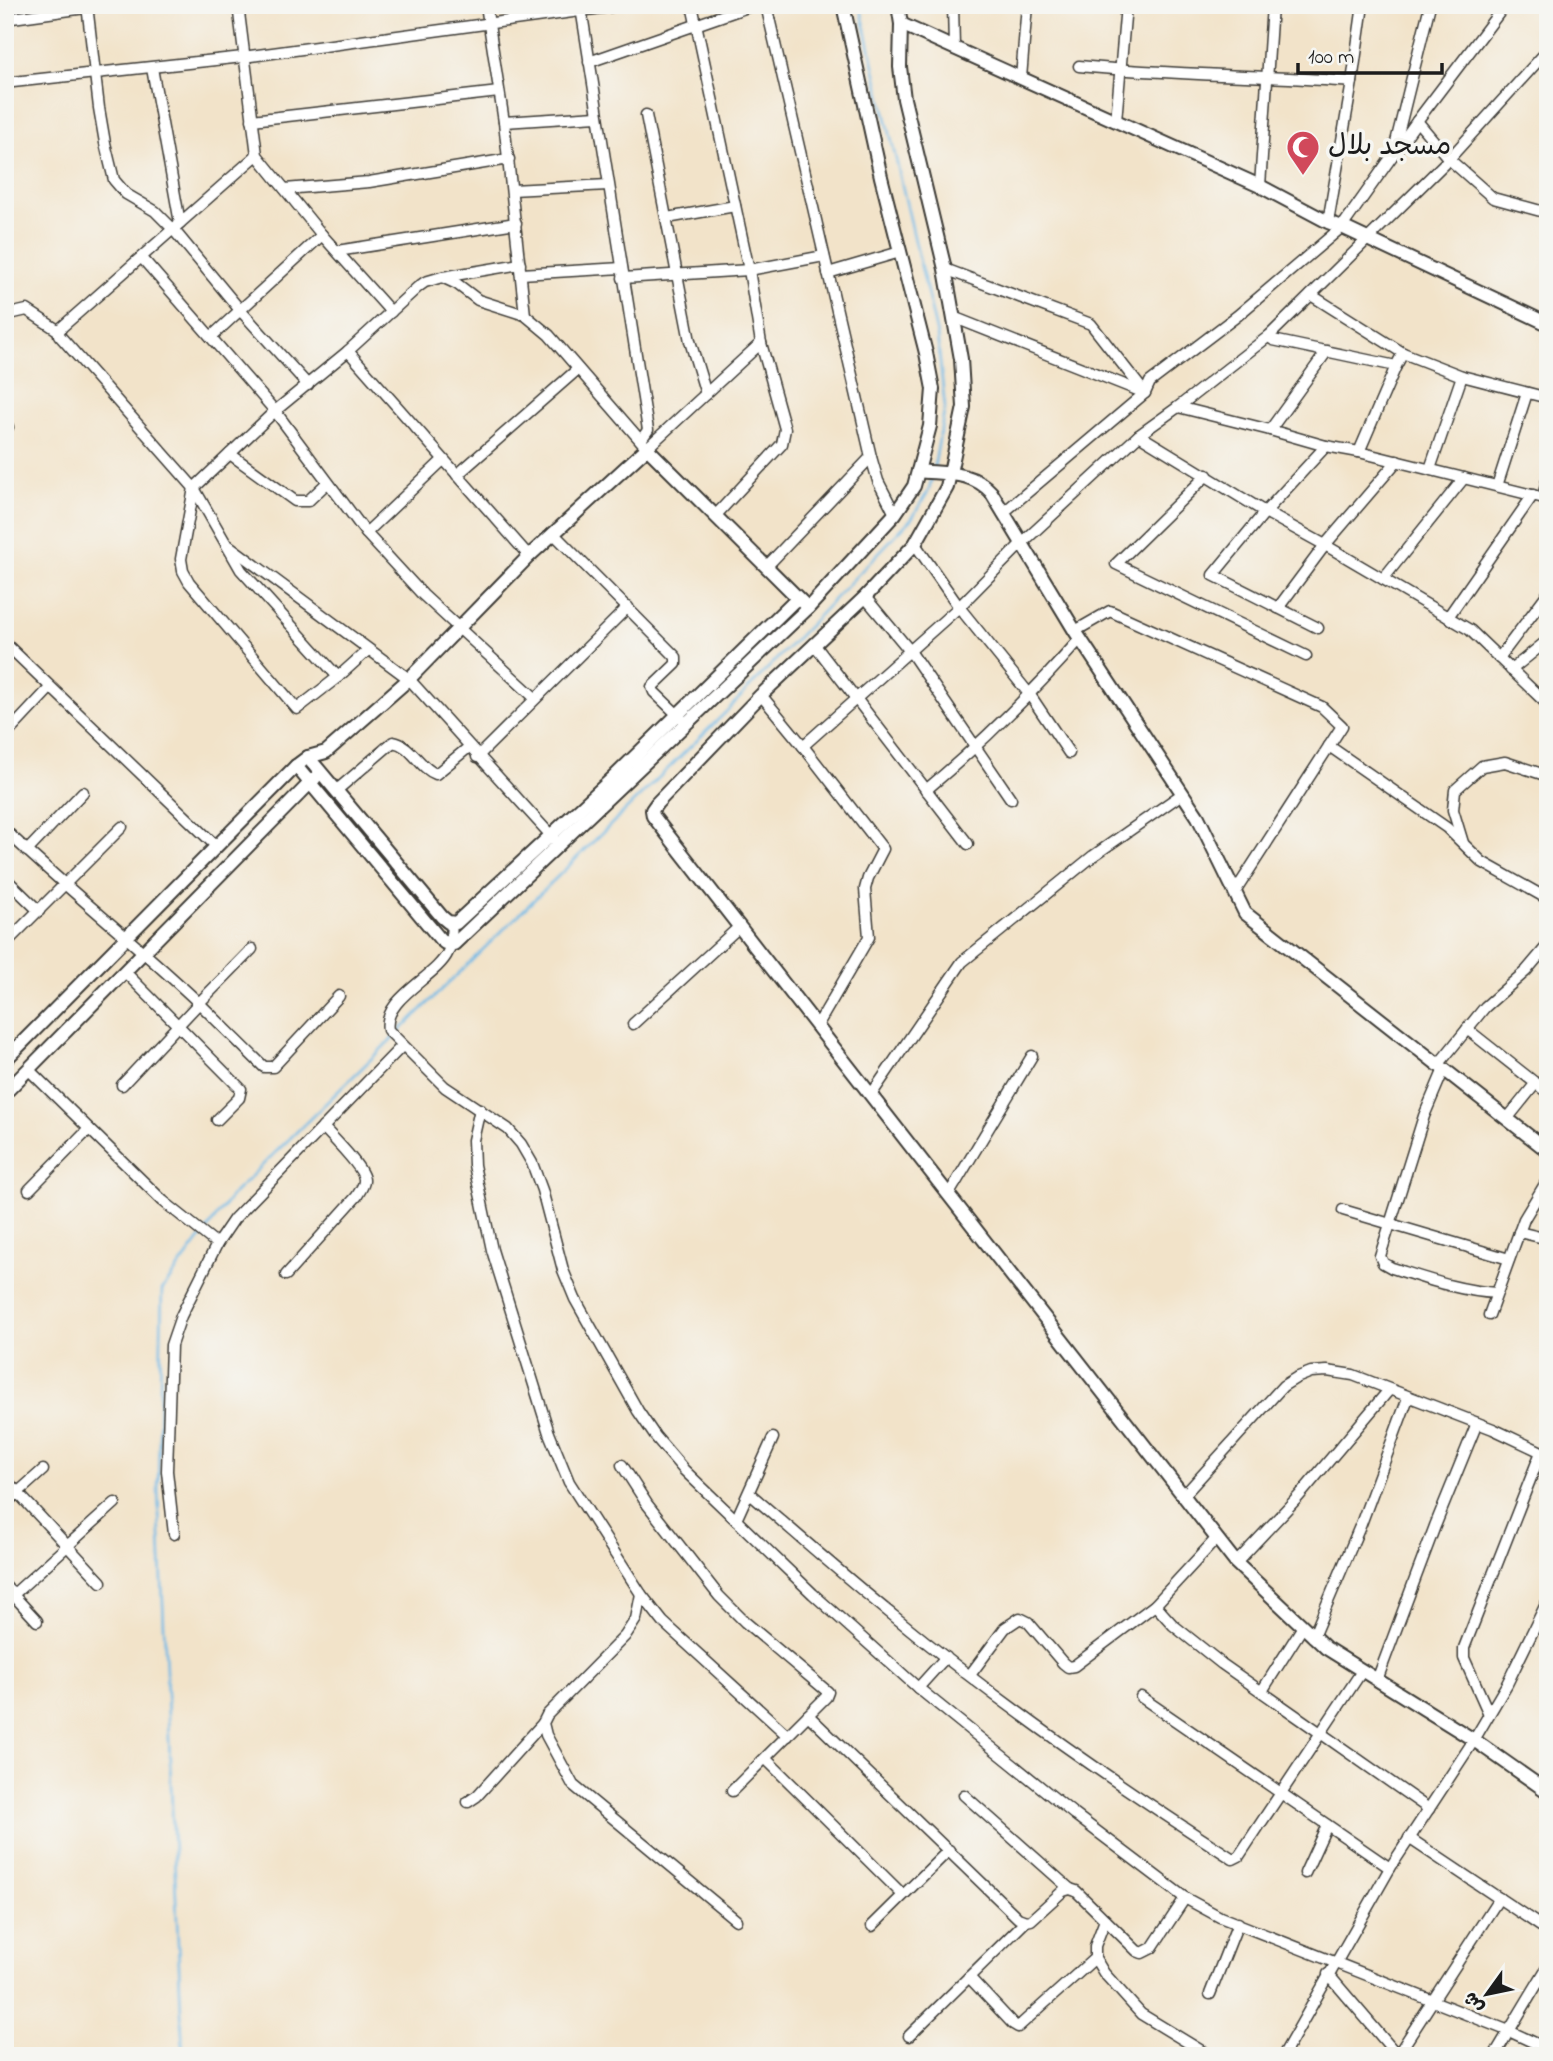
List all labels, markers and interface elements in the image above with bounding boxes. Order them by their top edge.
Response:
scale bar [1298,32,1441,76]
text: 100 m [1308,43,1354,73]
place label: مسجد بلال [1328,127,1451,168]
mosque icon: مسجد بلال [1284,128,1322,177]
north arrow [1452,1960,1522,2030]
text: ش [1458,1986,1492,2018]

